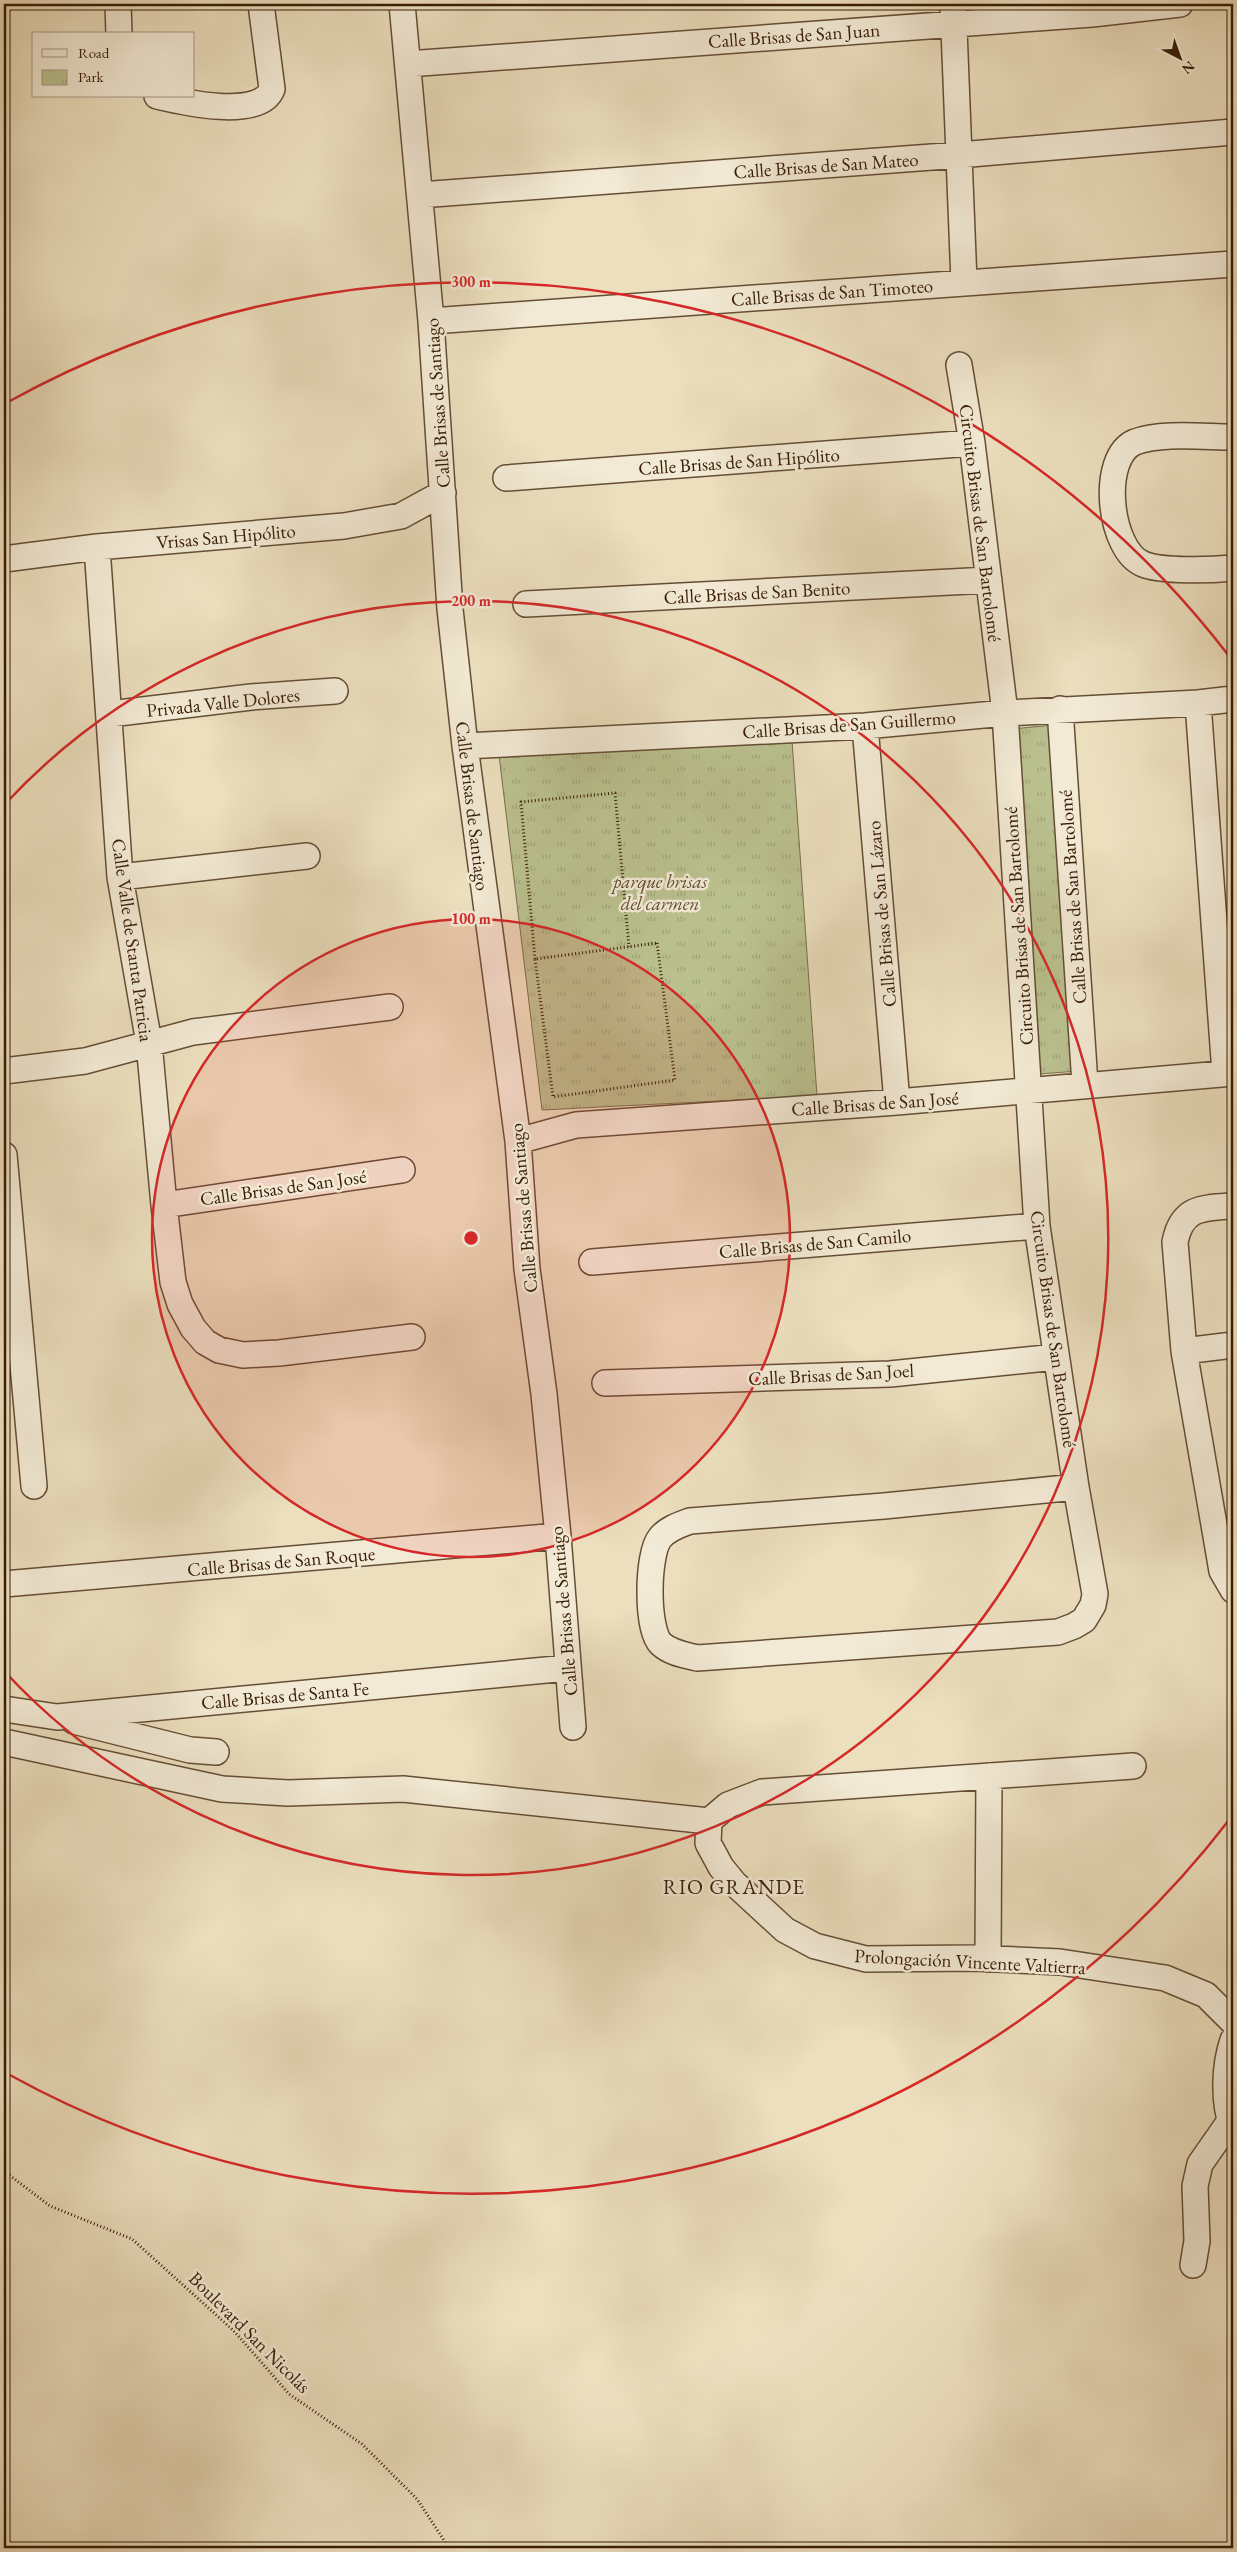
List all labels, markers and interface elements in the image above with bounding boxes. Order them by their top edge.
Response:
street label: Calle Brisas de San Juan [707,17,881,54]
legend [32,32,195,98]
north arrow [1154,32,1204,82]
text: Road [78,43,110,62]
text: N [1178,57,1199,79]
text: Park [78,67,105,86]
street label: Calle Brisas de San Mateo [733,147,919,184]
text: 300 m [451,272,491,291]
street label: Calle Brisas de San Timoteo [730,273,934,312]
street label: Calle Brisas de Santiago [419,317,456,489]
street label: Circuito Brisas de San Bartolomé [954,403,1007,643]
street label: Calle Brisas de San Hipólito [637,442,841,481]
street label: Vrisas San Hipólito [155,518,297,555]
street label: Calle Brisas de San Benito [663,575,851,610]
text: 200 m [451,591,491,610]
street label: Privada Valle Dolores [145,682,301,723]
street label: Calle Brisas de San Guillermo [741,705,957,744]
street label: Calle Brisas de Santiago [450,720,495,892]
street label: Calle Brisas de San Bartolomé [1053,789,1092,1005]
street label: Circuito Brisas de San Bartolomé [998,806,1039,1046]
street label: Calle Brisas de San Lázaro [861,820,902,1008]
street label: Calle Valle de Stanta Patricia [106,837,159,1044]
park label: parque brisas del carmen [610,869,708,916]
text: 100 m [451,909,491,928]
street label: Calle Brisas de San José [791,1085,960,1122]
street label: Calle Brisas de Santiago [504,1122,543,1294]
street label: Calle Brisas de San José [198,1163,368,1212]
street label: Circuito Brisas de San Bartolomé [1024,1209,1083,1449]
street label: Calle Brisas de San Camilo [718,1223,912,1264]
centre of rings [462,1229,480,1247]
street label: Calle Brisas de San Joel [747,1358,915,1391]
street label: Calle Brisas de Santiago [544,1525,583,1697]
street label: Calle Brisas de San Roque [186,1541,376,1582]
street label: Calle Brisas de Santa Fe [200,1676,370,1715]
district label: RIO GRANDE [663,1873,805,1900]
street label: Prolongación Vincente Valtierra [854,1943,1087,1980]
street label: Boulevard San Nicolás [183,2266,316,2399]

